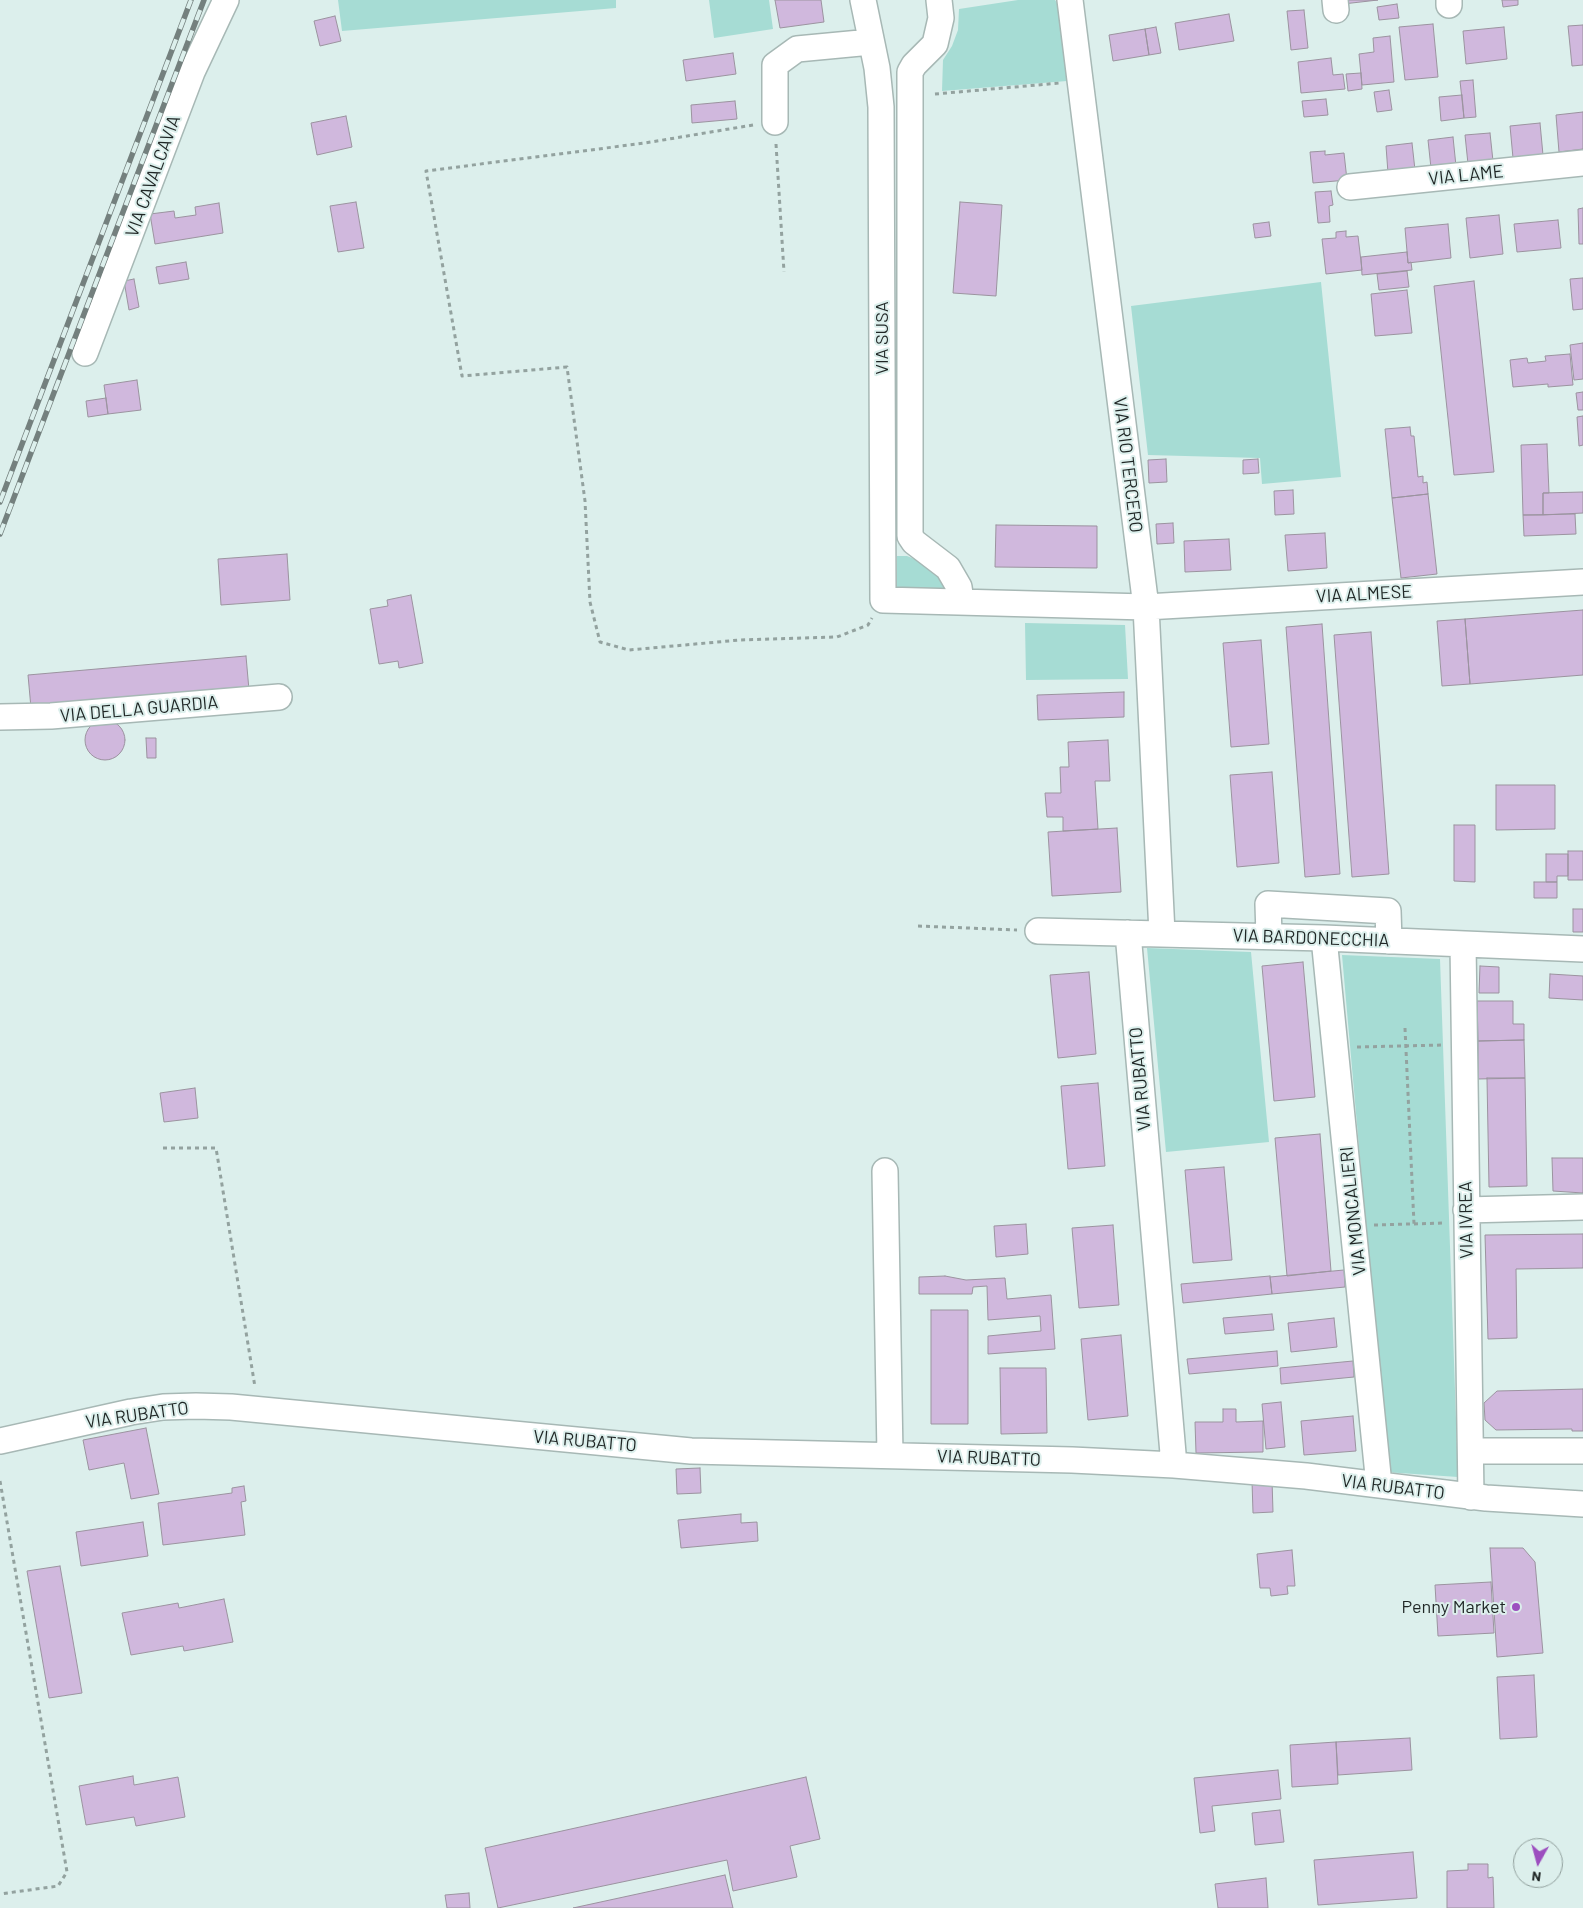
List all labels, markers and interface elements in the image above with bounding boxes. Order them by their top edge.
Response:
street label: VIA CAVALCAVIA [121,112,185,240]
street label: VIA LAME [1427,160,1505,190]
street label: VIA SUSA [871,301,893,375]
street label: VIA RIO TERCERO [1109,396,1147,534]
street label: VIA ALMESE [1315,581,1413,607]
street label: VIA DELLA GUARDIA [59,691,219,727]
street label: VIA BARDONECCHIA [1232,924,1390,952]
street label: VIA RUBATTO [1125,1026,1155,1132]
street label: VIA MONCALIERI [1336,1146,1370,1276]
street label: VIA IVREA [1455,1181,1477,1259]
street label: VIA RUBATTO [84,1397,190,1433]
street label: VIA RUBATTO [532,1426,638,1456]
street label: VIA RUBATTO [937,1445,1041,1471]
street label: VIA RUBATTO [1340,1470,1446,1504]
place label: Penny Market [1402,1596,1506,1618]
marker: Penny Market [1510,1601,1522,1613]
north arrow [1513,1838,1563,1888]
text: N [1531,1868,1542,1886]

